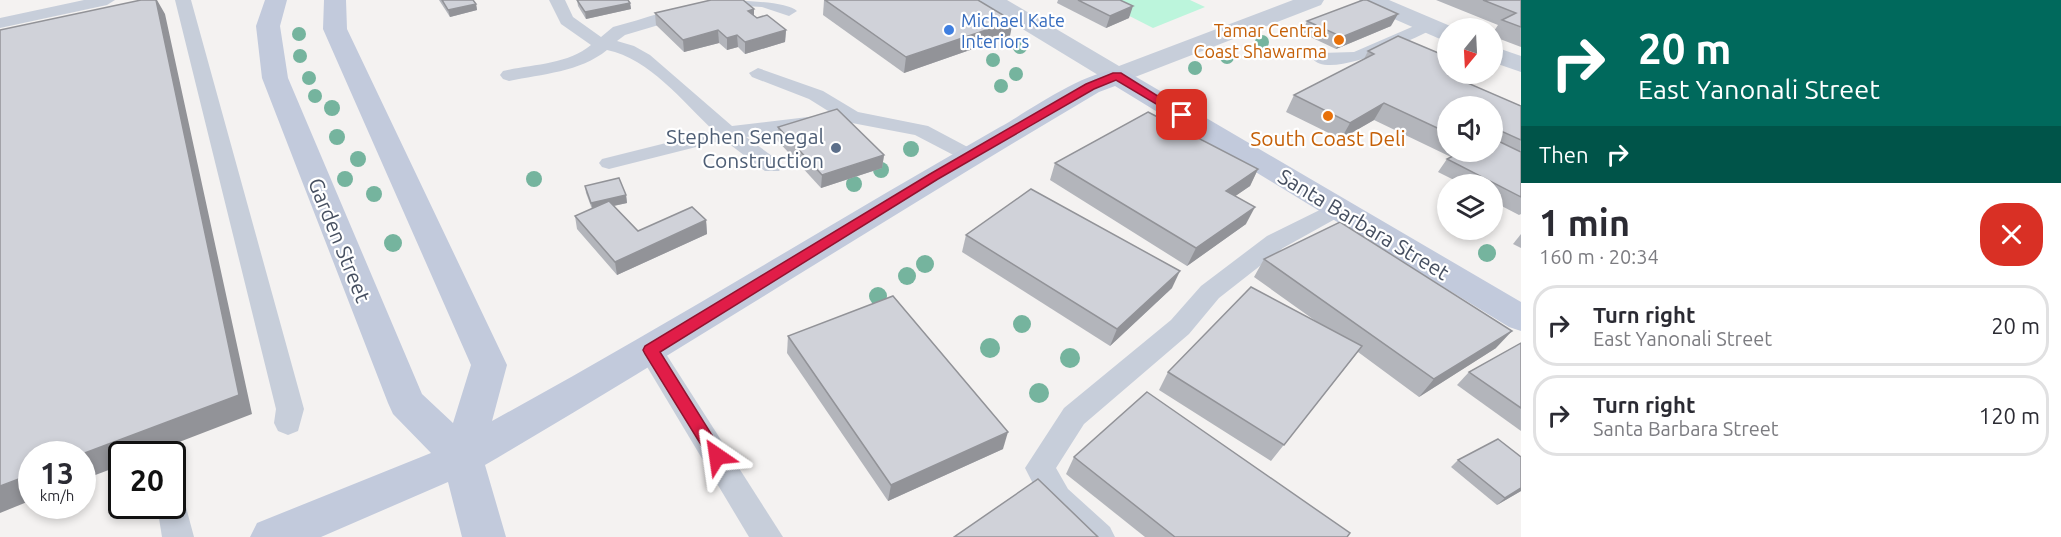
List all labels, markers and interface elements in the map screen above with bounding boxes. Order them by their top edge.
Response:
place label: Michael Kate Interiors [961,10,1065,51]
north arrow [1437,18,1503,84]
map controls [1437,18,1503,240]
place label: Tamar Central Coast Shawarma [1193,20,1327,61]
marker: Michael Kate Interiors [942,23,956,37]
icon: right [1539,24,1617,102]
text: 20 m [1638,25,1732,72]
marker: Tamar Central Coast Shawarma [1332,33,1346,47]
text: East Yanonali Street [1638,74,1880,104]
pin [1156,89,1207,140]
button: sound [1437,96,1503,162]
icon: arrive [1165,98,1198,131]
marker: South Coast Deli [1321,109,1335,123]
place label: Stephen Senegal Construction [666,124,824,172]
place label: South Coast Deli [1250,126,1406,150]
icon: right [1601,138,1634,171]
marker: Stephen Senegal Construction [829,141,843,155]
text: Then [1539,142,1589,167]
street label: Santa Barbara Street [1274,164,1454,284]
street label: Garden Street [304,174,376,306]
button: layers [1437,174,1503,240]
text: 1 min [1539,202,1630,243]
button: close [1980,203,2043,266]
text: 160 m · 20:34 [1539,245,1659,268]
text: Turn right [1593,302,1695,327]
icon: right [1542,309,1575,342]
text: 20 m [1991,313,2040,338]
text: East Yanonali Street [1593,327,1772,350]
text: Turn right [1593,392,1695,417]
icon: right [1542,399,1575,432]
text: 120 m [1979,403,2040,428]
text: Santa Barbara Street [1593,417,1779,440]
position arrow [685,424,749,488]
speed limit sign: 20 [108,441,186,519]
text: 13 [40,456,74,490]
text: km/h [40,487,74,504]

